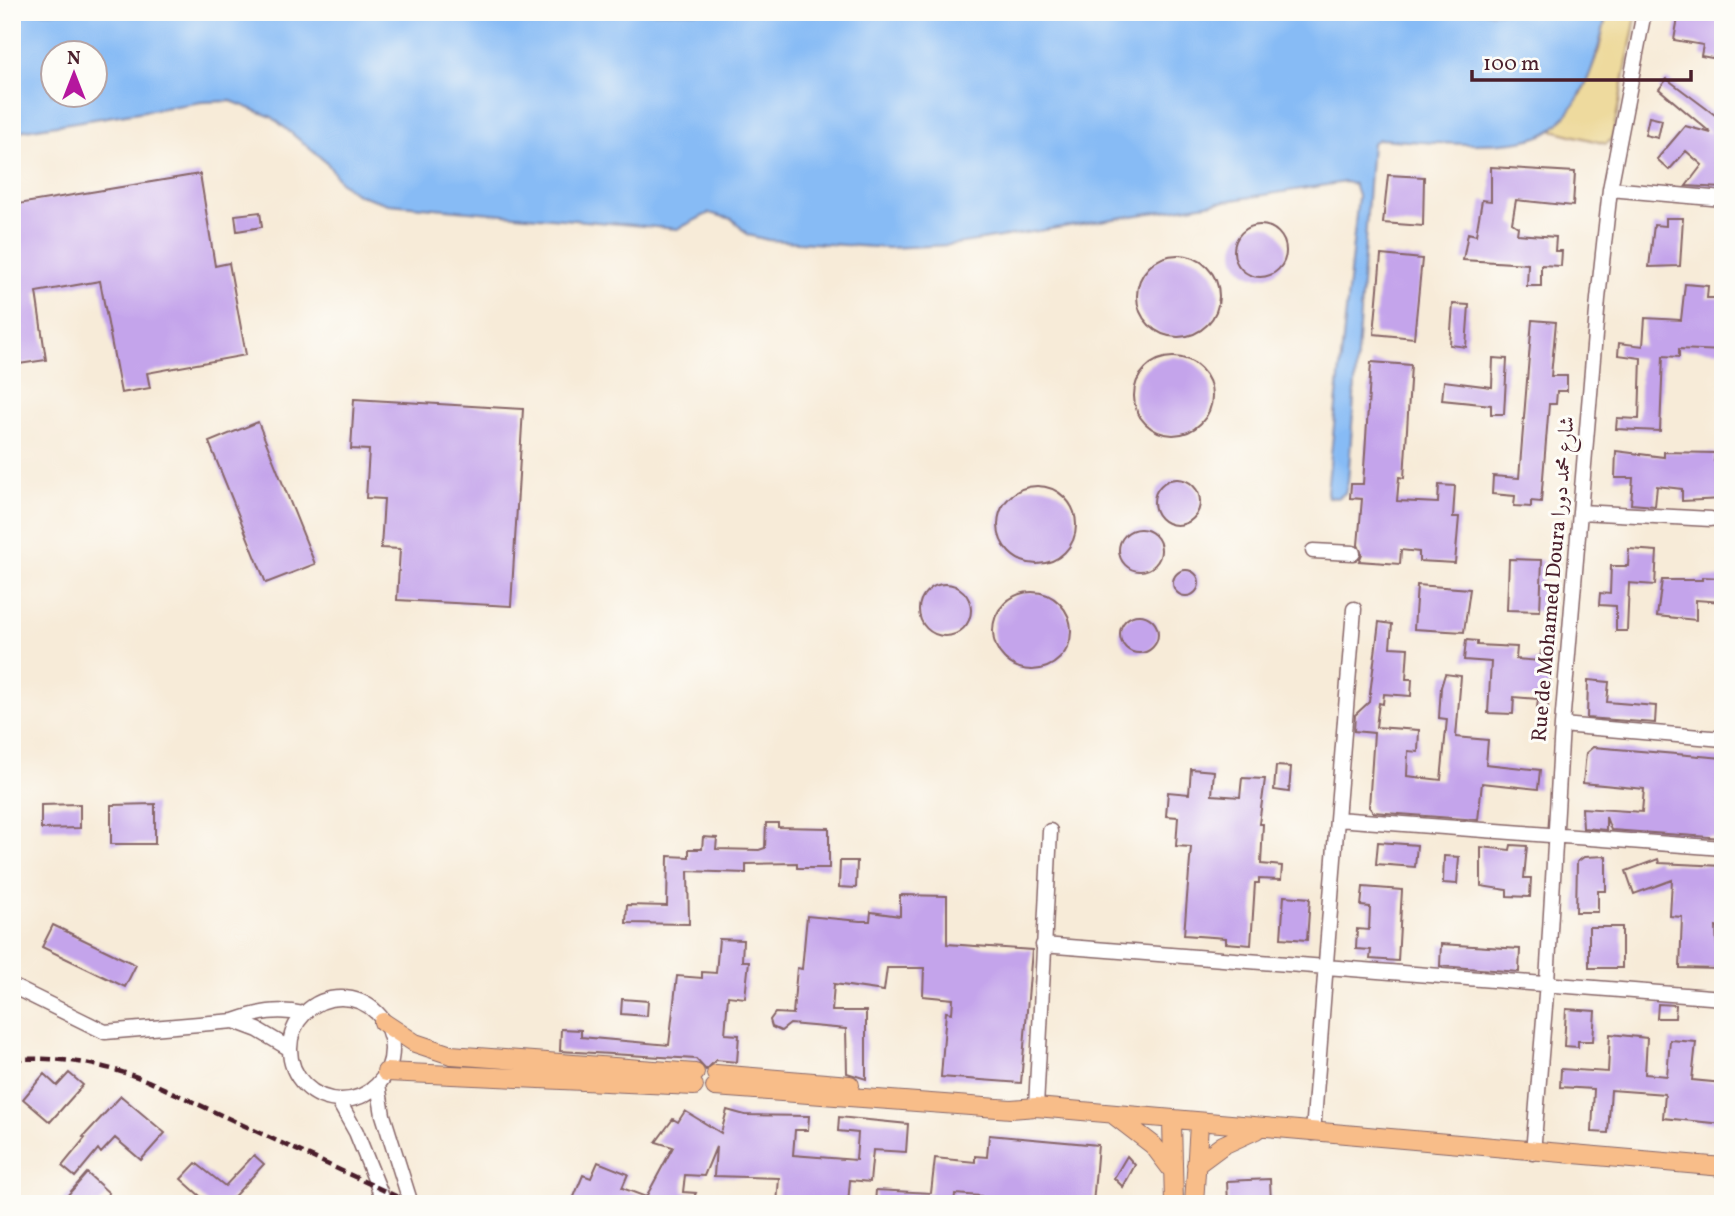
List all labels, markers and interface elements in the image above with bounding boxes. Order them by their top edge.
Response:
north arrow [38,38,108,108]
scale bar [1472,38,1691,82]
text: N [67,46,81,72]
text: 100 m [1483,50,1540,79]
street label: Rue de Mohamed Doura شارع محمد دورا [1525,415,1585,743]

